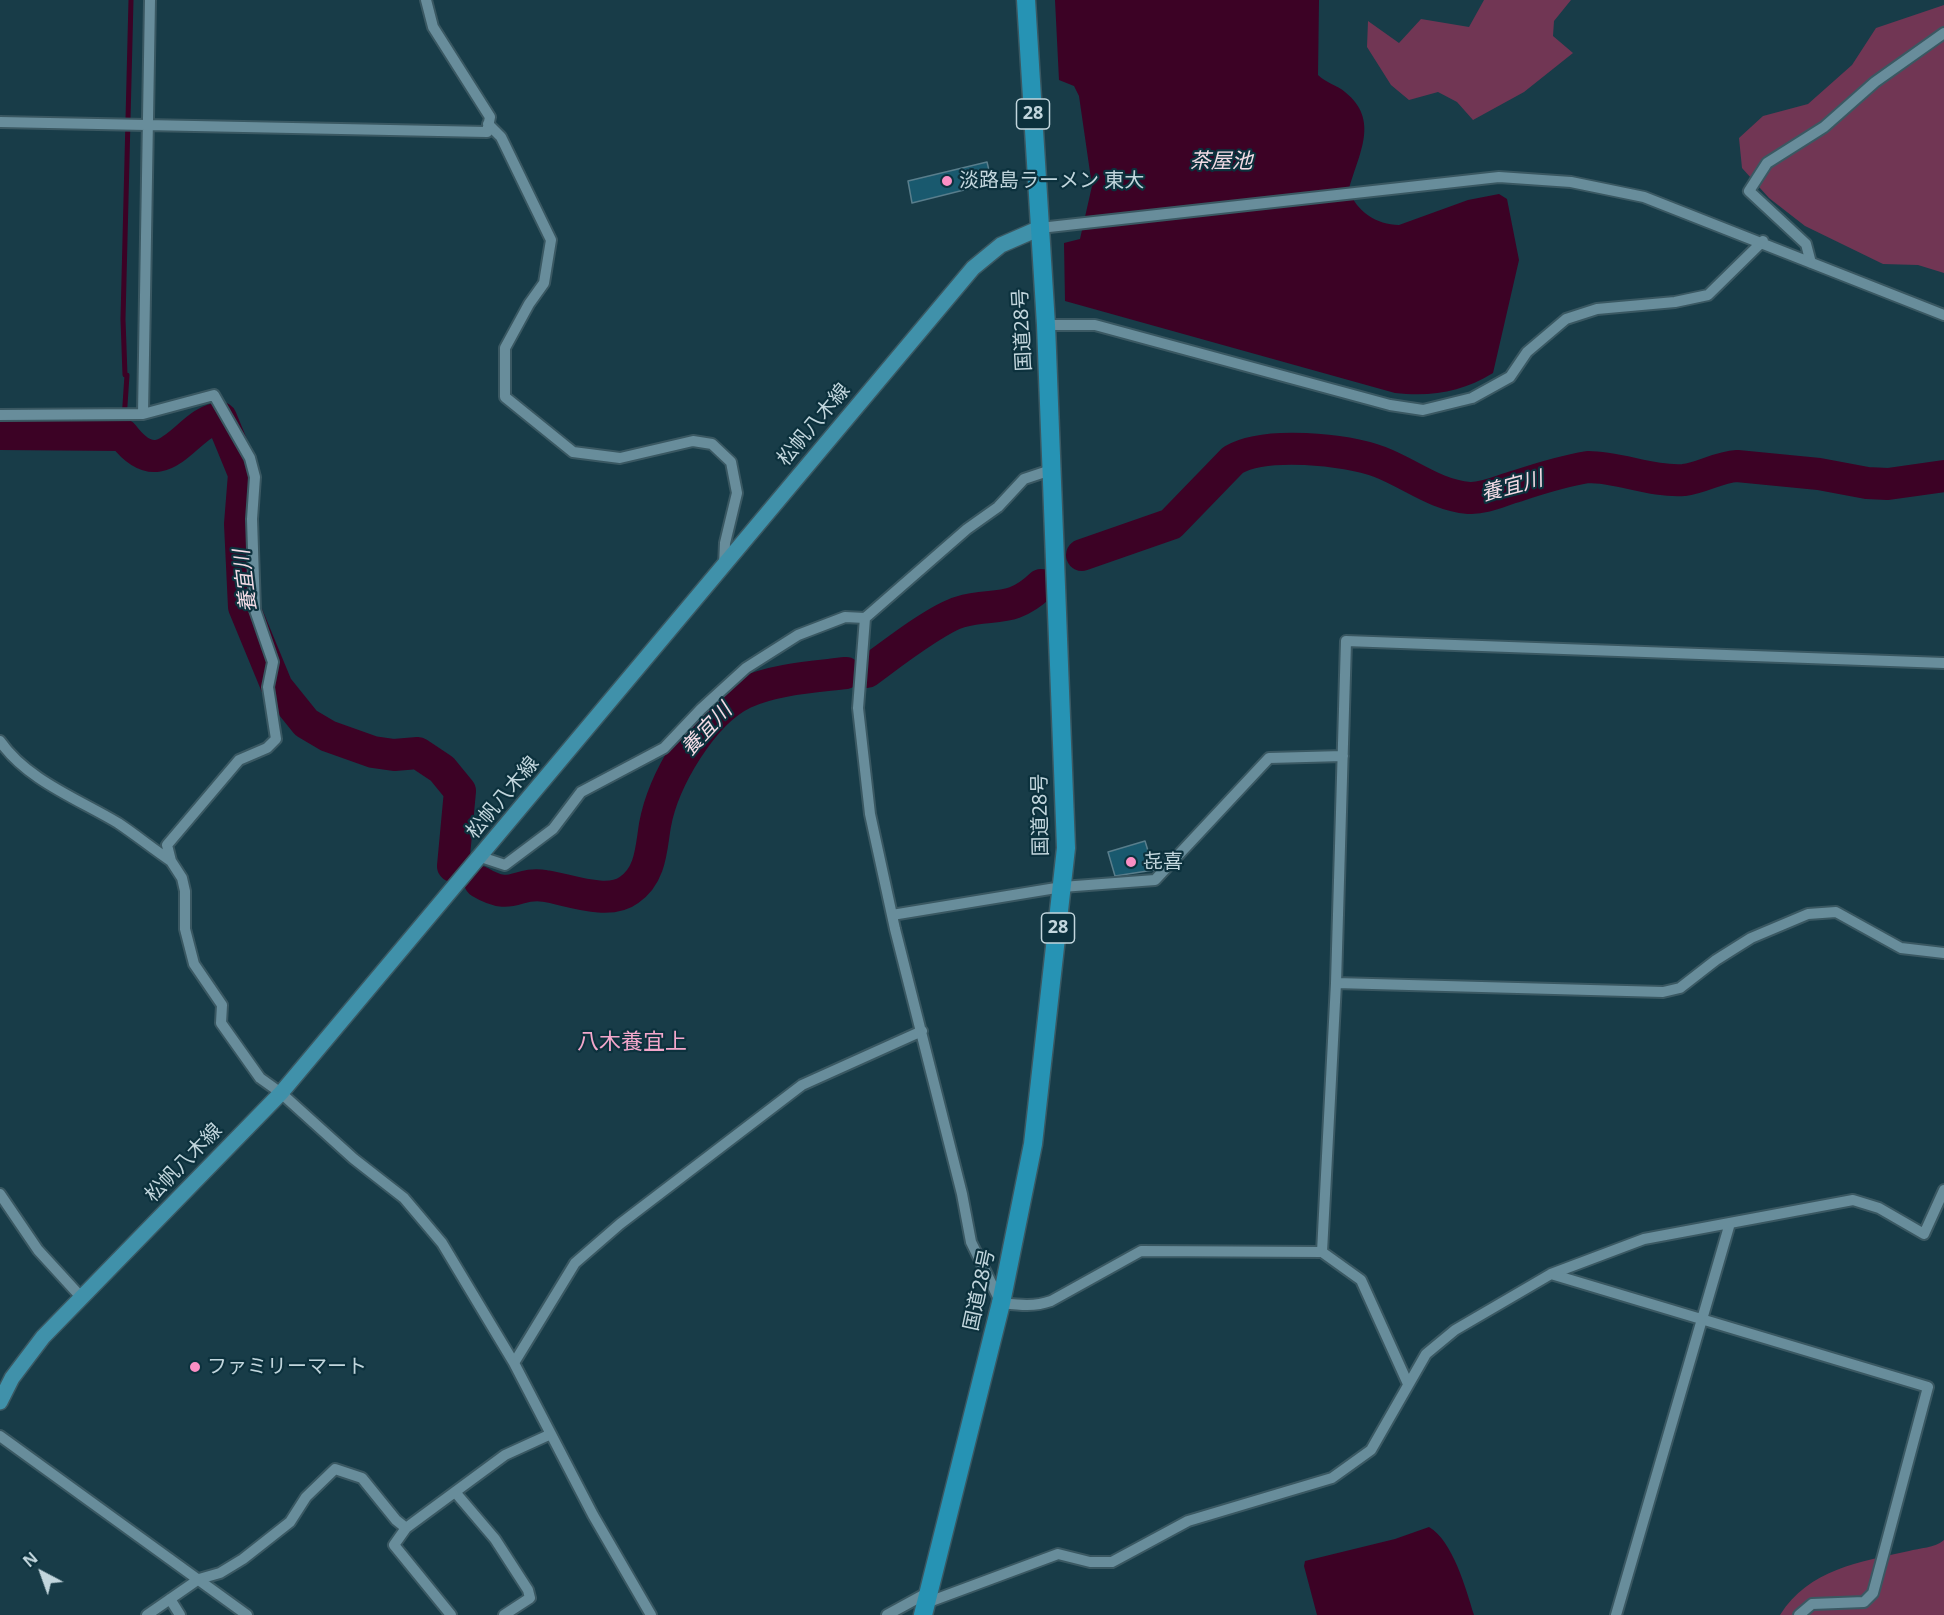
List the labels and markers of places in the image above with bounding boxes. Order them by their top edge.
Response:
place label: 淡路島ラーメン 東大 [959,169,1144,193]
marker: 淡路島ラーメン 東大 [940,174,954,188]
place label: 㐂喜 [1143,850,1183,874]
marker: 㐂喜 [1124,855,1138,869]
place label: ファミリーマート [207,1355,367,1379]
marker: ファミリーマート [188,1360,202,1374]

